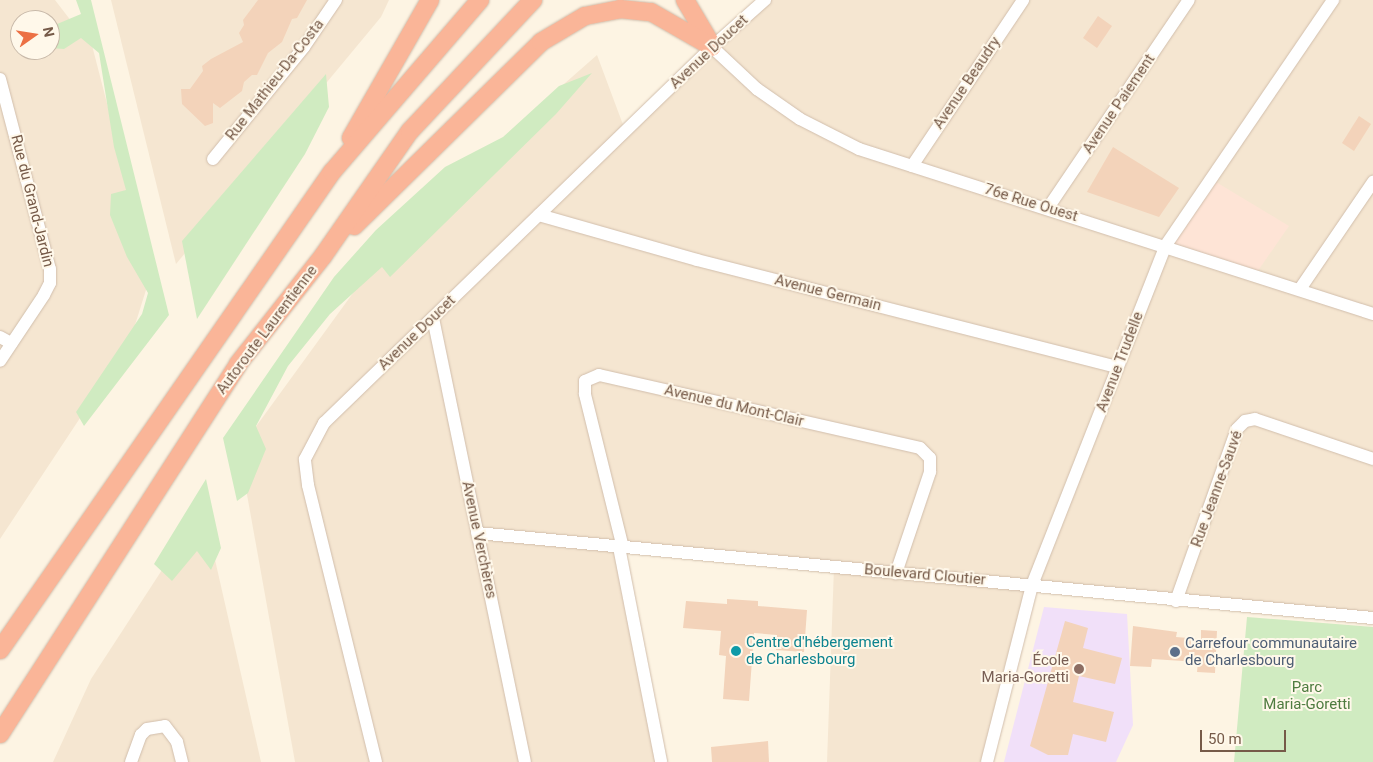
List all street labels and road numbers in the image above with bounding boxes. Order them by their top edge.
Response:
street label: Avenue Doucet [666,11,752,93]
street label: Rue Mathieu-Da-Costa [222,16,328,144]
street label: Avenue Beaudry [930,34,1004,132]
street label: Avenue Paiement [1079,51,1159,157]
street label: Rue du Grand-Jardin [7,133,57,269]
street label: 76e Rue Ouest [982,180,1080,226]
street label: Autoroute Laurentienne [213,262,321,398]
street label: Avenue Germain [773,271,883,315]
street label: Avenue Doucet [375,292,459,374]
street label: Avenue Trudelle [1093,309,1147,415]
street label: Avenue du Mont-Clair [663,381,805,431]
street label: Rue Jeanne-Sauvé [1188,428,1246,550]
street label: Avenue Verchères [458,480,500,600]
street label: Boulevard Cloutier [863,561,987,589]

